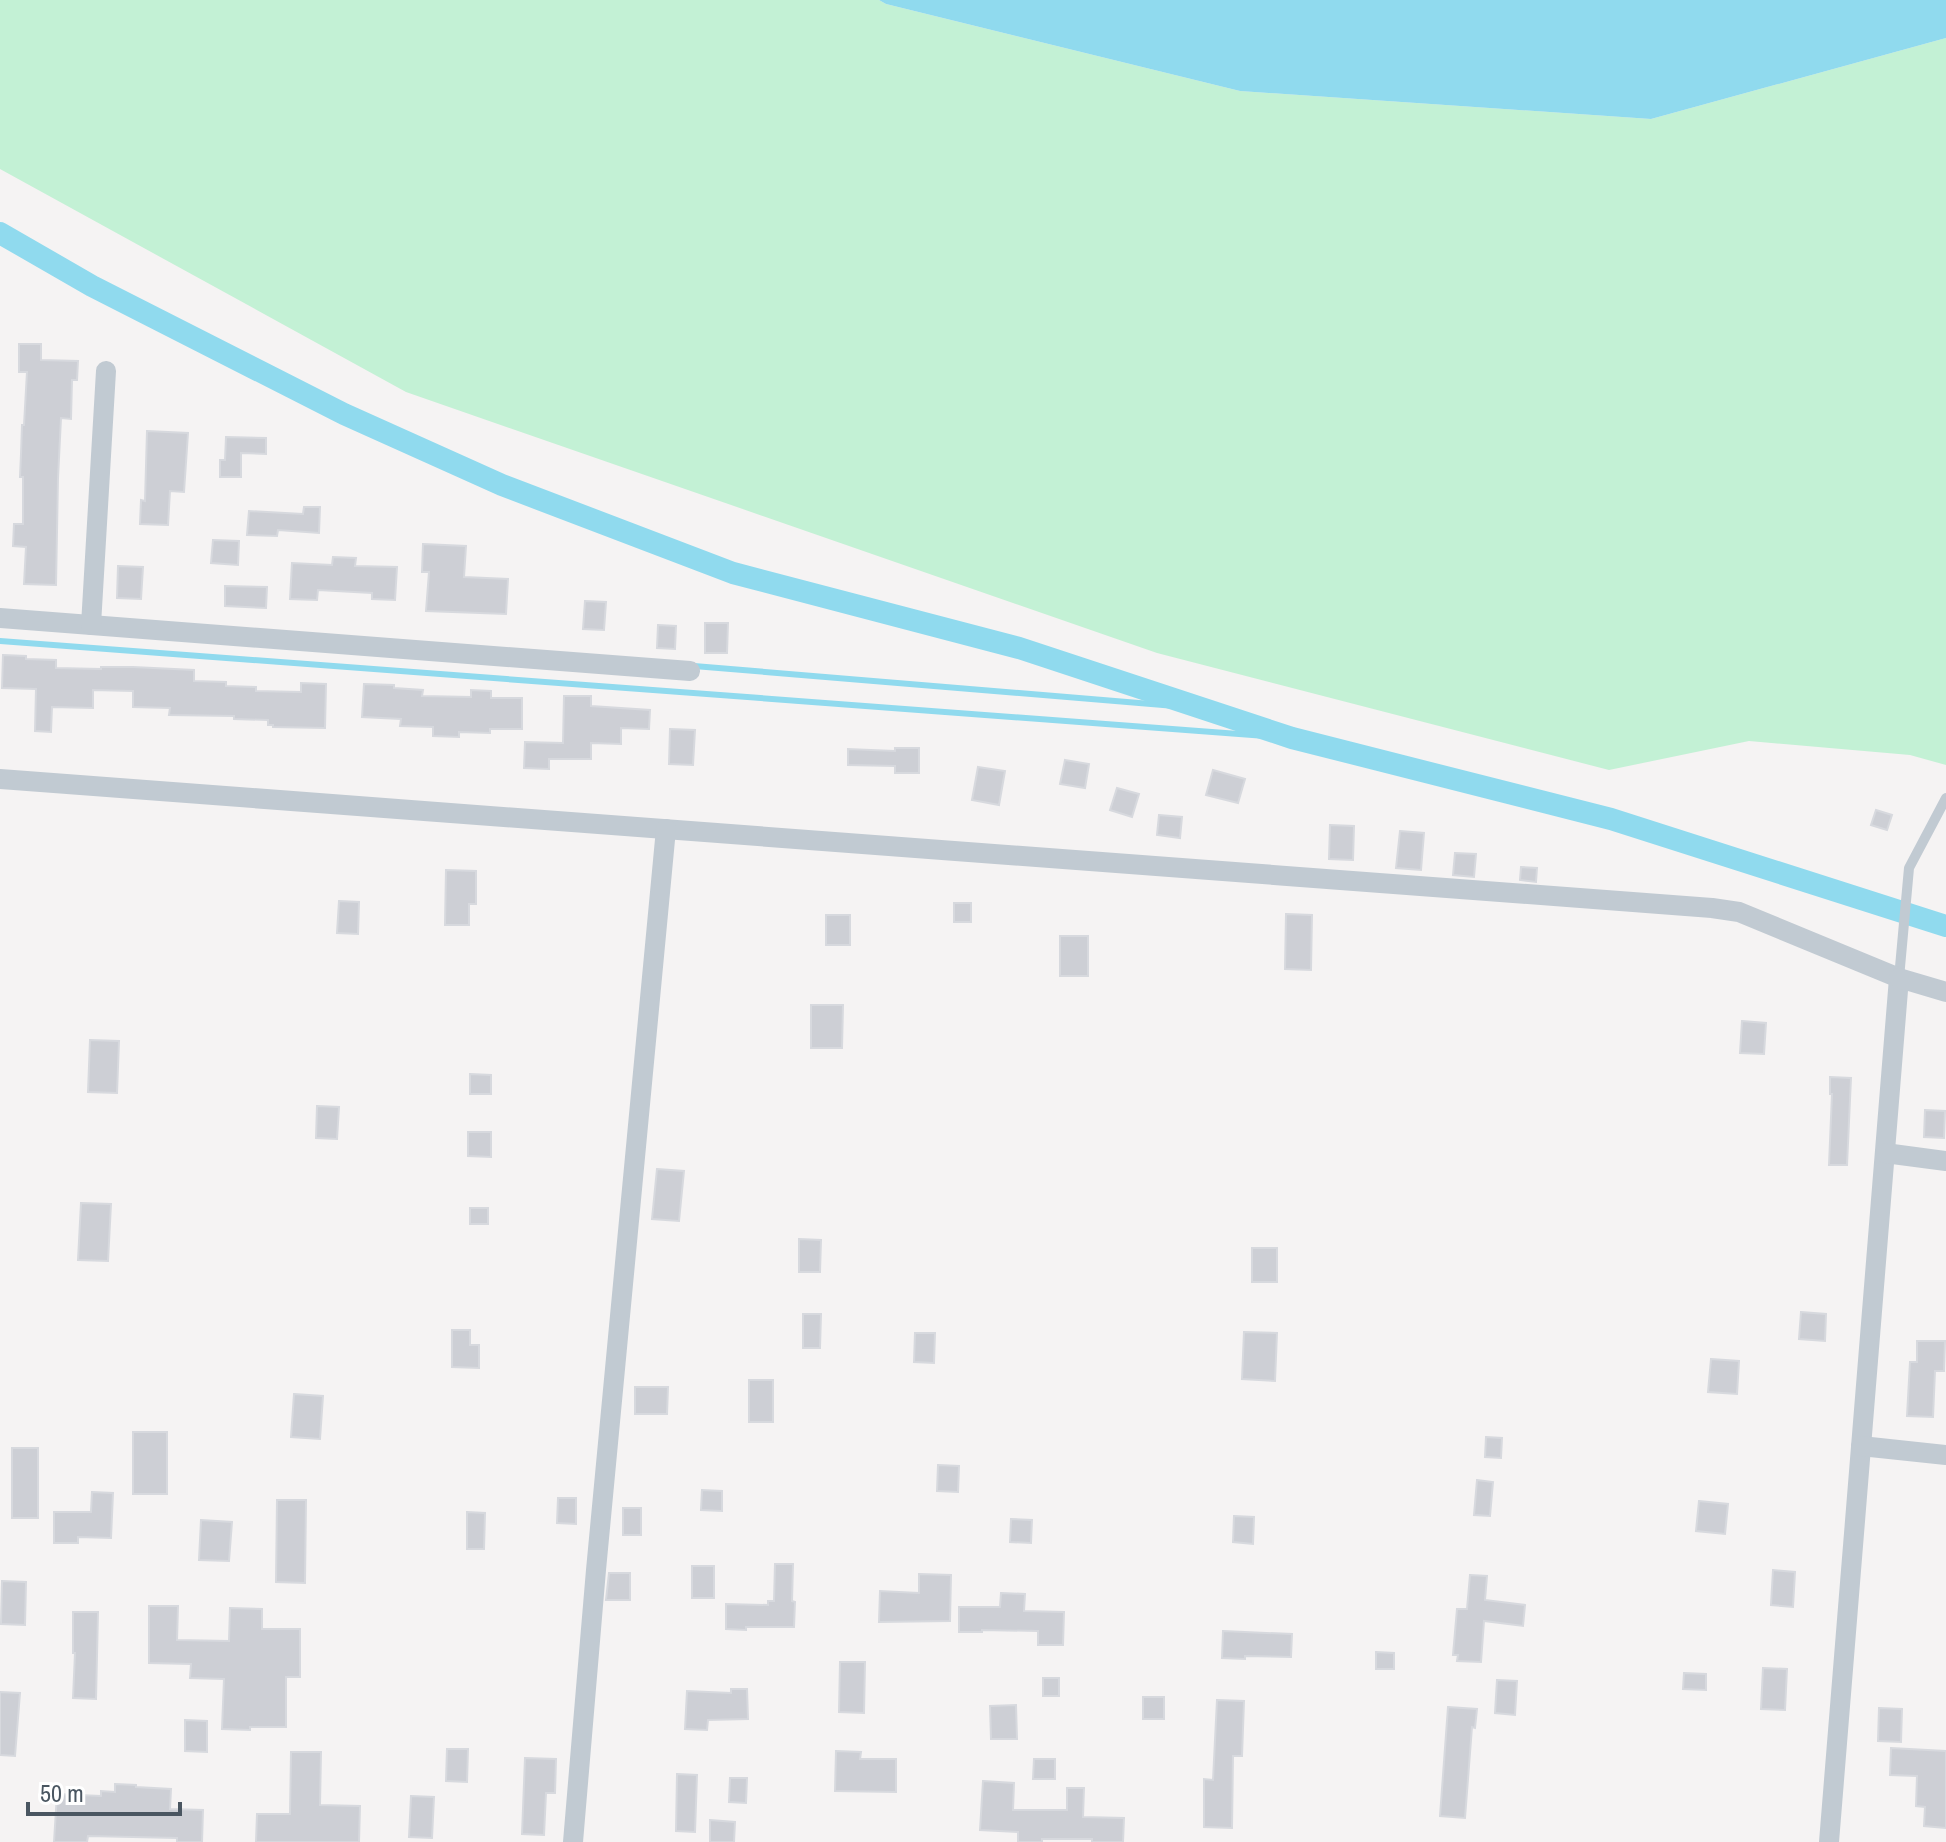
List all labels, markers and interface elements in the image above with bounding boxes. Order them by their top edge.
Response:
scale bar [28,1766,180,1816]
text: 50 m [40,1777,84,1809]

